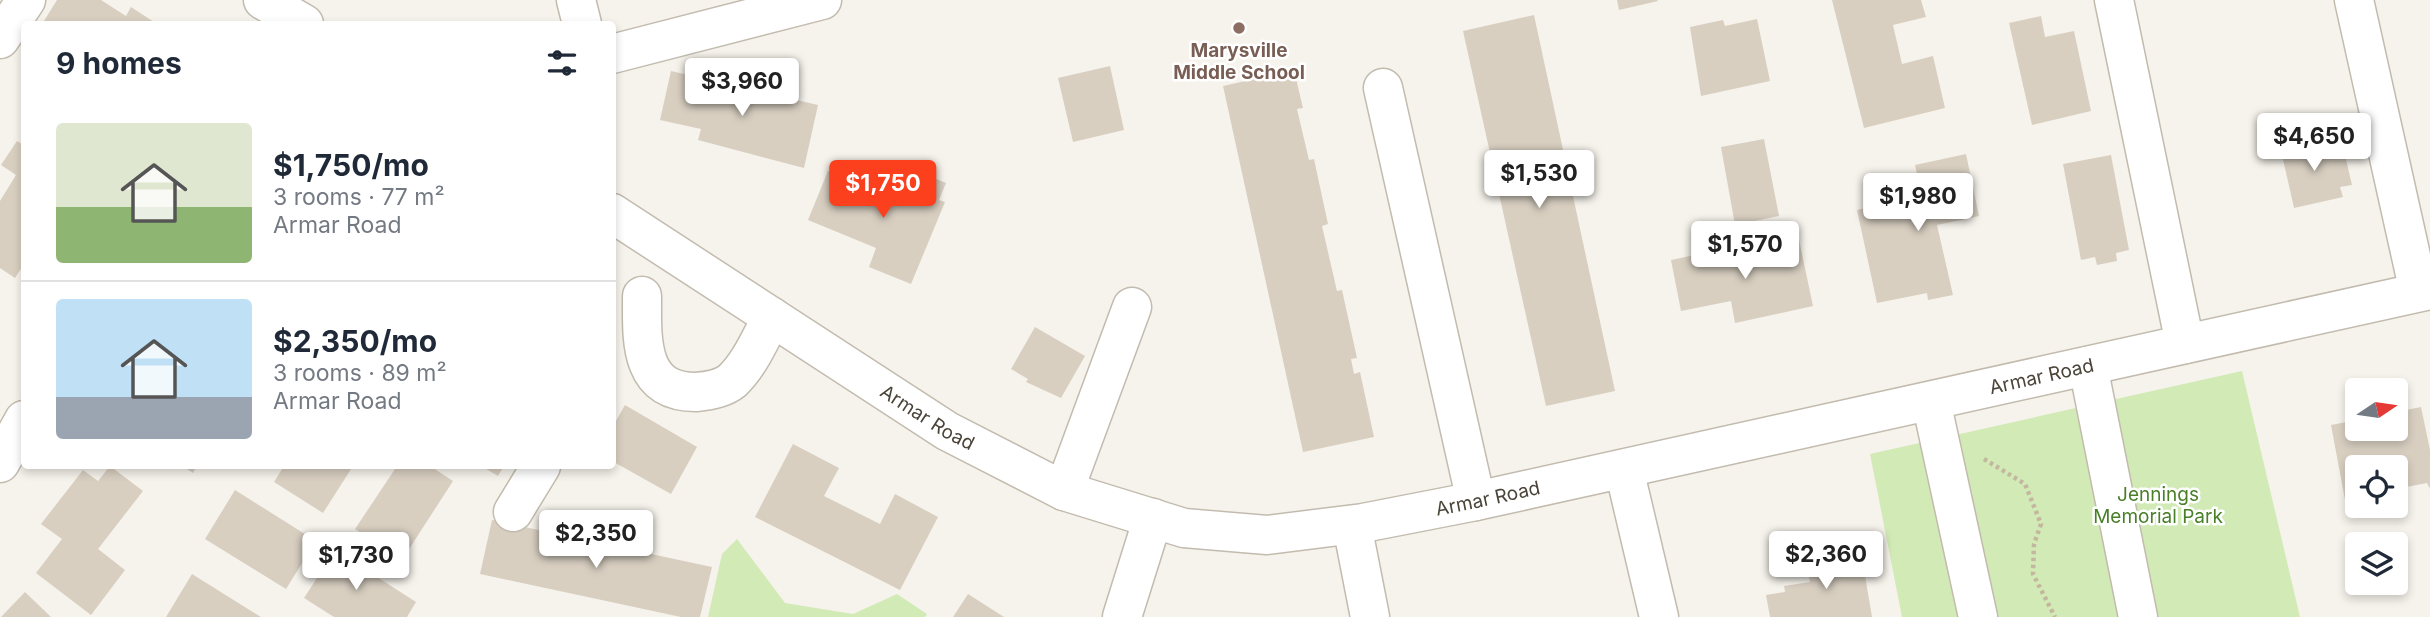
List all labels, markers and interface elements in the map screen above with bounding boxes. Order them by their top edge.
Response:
marker: Marysville Middle School [1231,20,1247,36]
place label: Marysville Middle School [1173,39,1305,84]
icon: filters [543,44,581,82]
text: 9 homes [56,45,182,81]
pin: $3,960 [685,58,799,118]
text: $3,960 [701,67,783,95]
pin: $4,650 [2257,114,2371,173]
text: $4,650 [2273,122,2355,150]
text: $1,750/mo [273,147,429,183]
pin: $1,530 [1482,150,1596,210]
icon: home [112,151,196,235]
text: $1,530 [1500,159,1578,187]
pin: $1,750 [826,160,940,220]
text: $1,750 [845,169,921,197]
pin: $1,980 [1861,174,1975,233]
text: $1,980 [1879,182,1957,210]
text: 3 rooms · 77 m² [273,183,445,211]
text: Armar Road [273,211,402,239]
pin: $1,570 [1688,222,1802,281]
text: $1,570 [1707,230,1783,258]
text: $2,350/mo [273,323,437,359]
icon: home [112,327,196,411]
street label: Armar Road [1987,354,2096,399]
text: 3 rooms · 89 m² [273,359,447,387]
north arrow [2345,378,2408,441]
map controls [2345,378,2408,595]
street label: Armar Road [876,380,978,455]
text: Armar Road [273,387,402,415]
button: locate [2345,455,2408,518]
street label: Armar Road [1434,476,1542,521]
park label: Jennings Memorial Park [2093,483,2223,528]
pin: $2,350 [539,510,653,570]
text: $2,350 [555,519,637,547]
pin: $1,730 [299,532,413,592]
pin: $2,360 [1769,532,1883,591]
button: layers [2345,532,2408,595]
text: $2,360 [1785,540,1867,568]
text: $1,730 [318,541,394,569]

